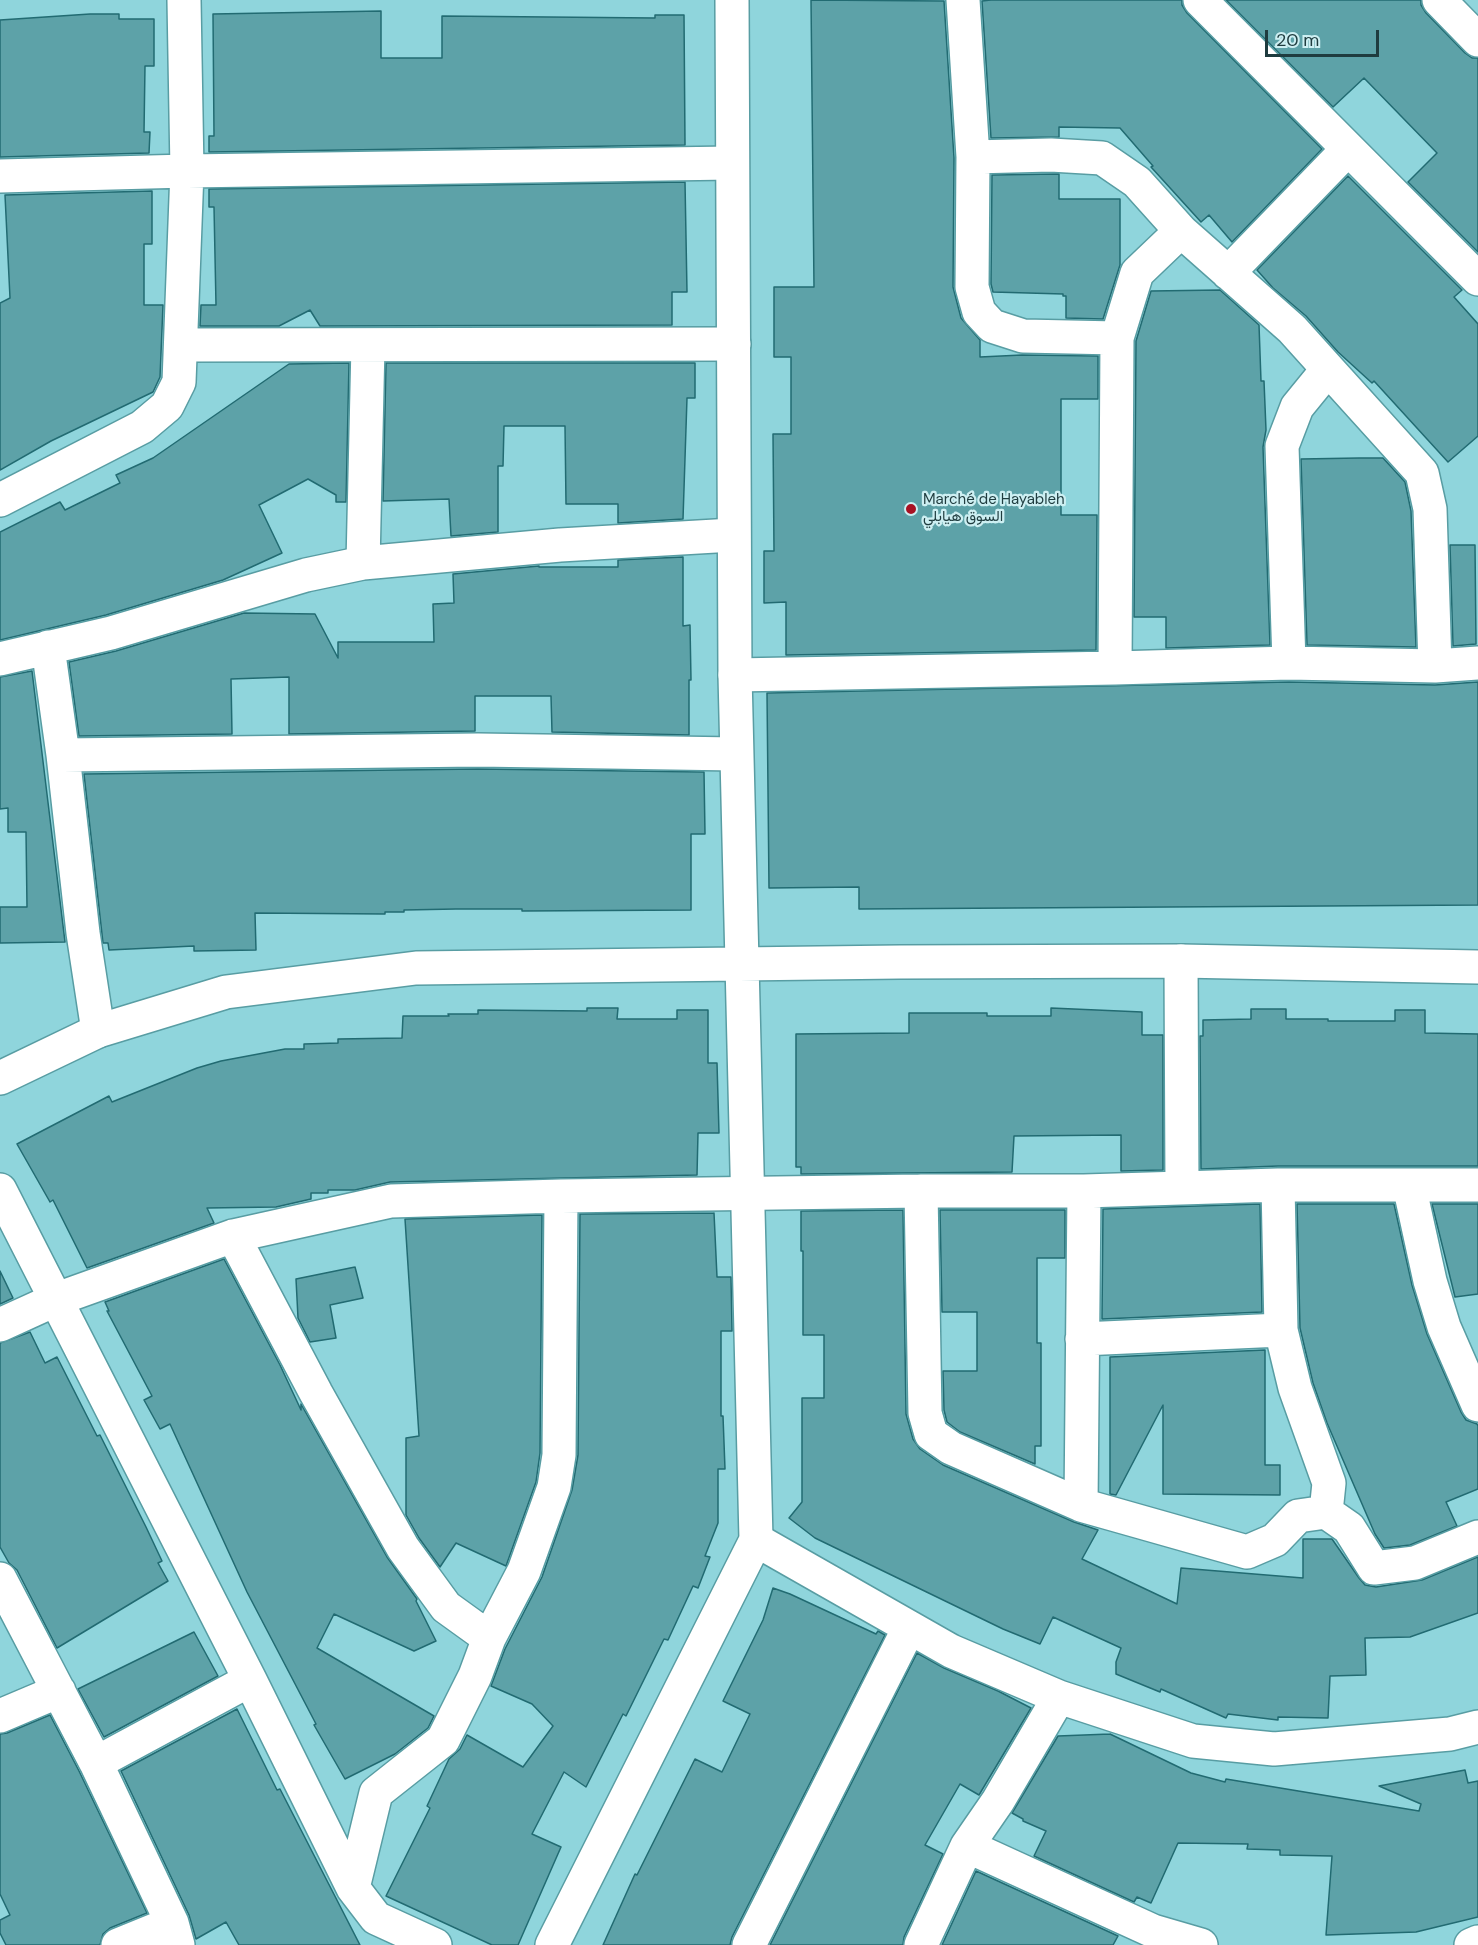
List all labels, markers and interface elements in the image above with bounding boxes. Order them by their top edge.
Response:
scale bar [1268,18,1382,56]
text: 20 m [1276,28,1319,52]
place label: Marché de Hayableh السوق هيابلي [923,491,1065,526]
marker: Marché de Hayableh السوق هيابلي [904,502,918,516]

